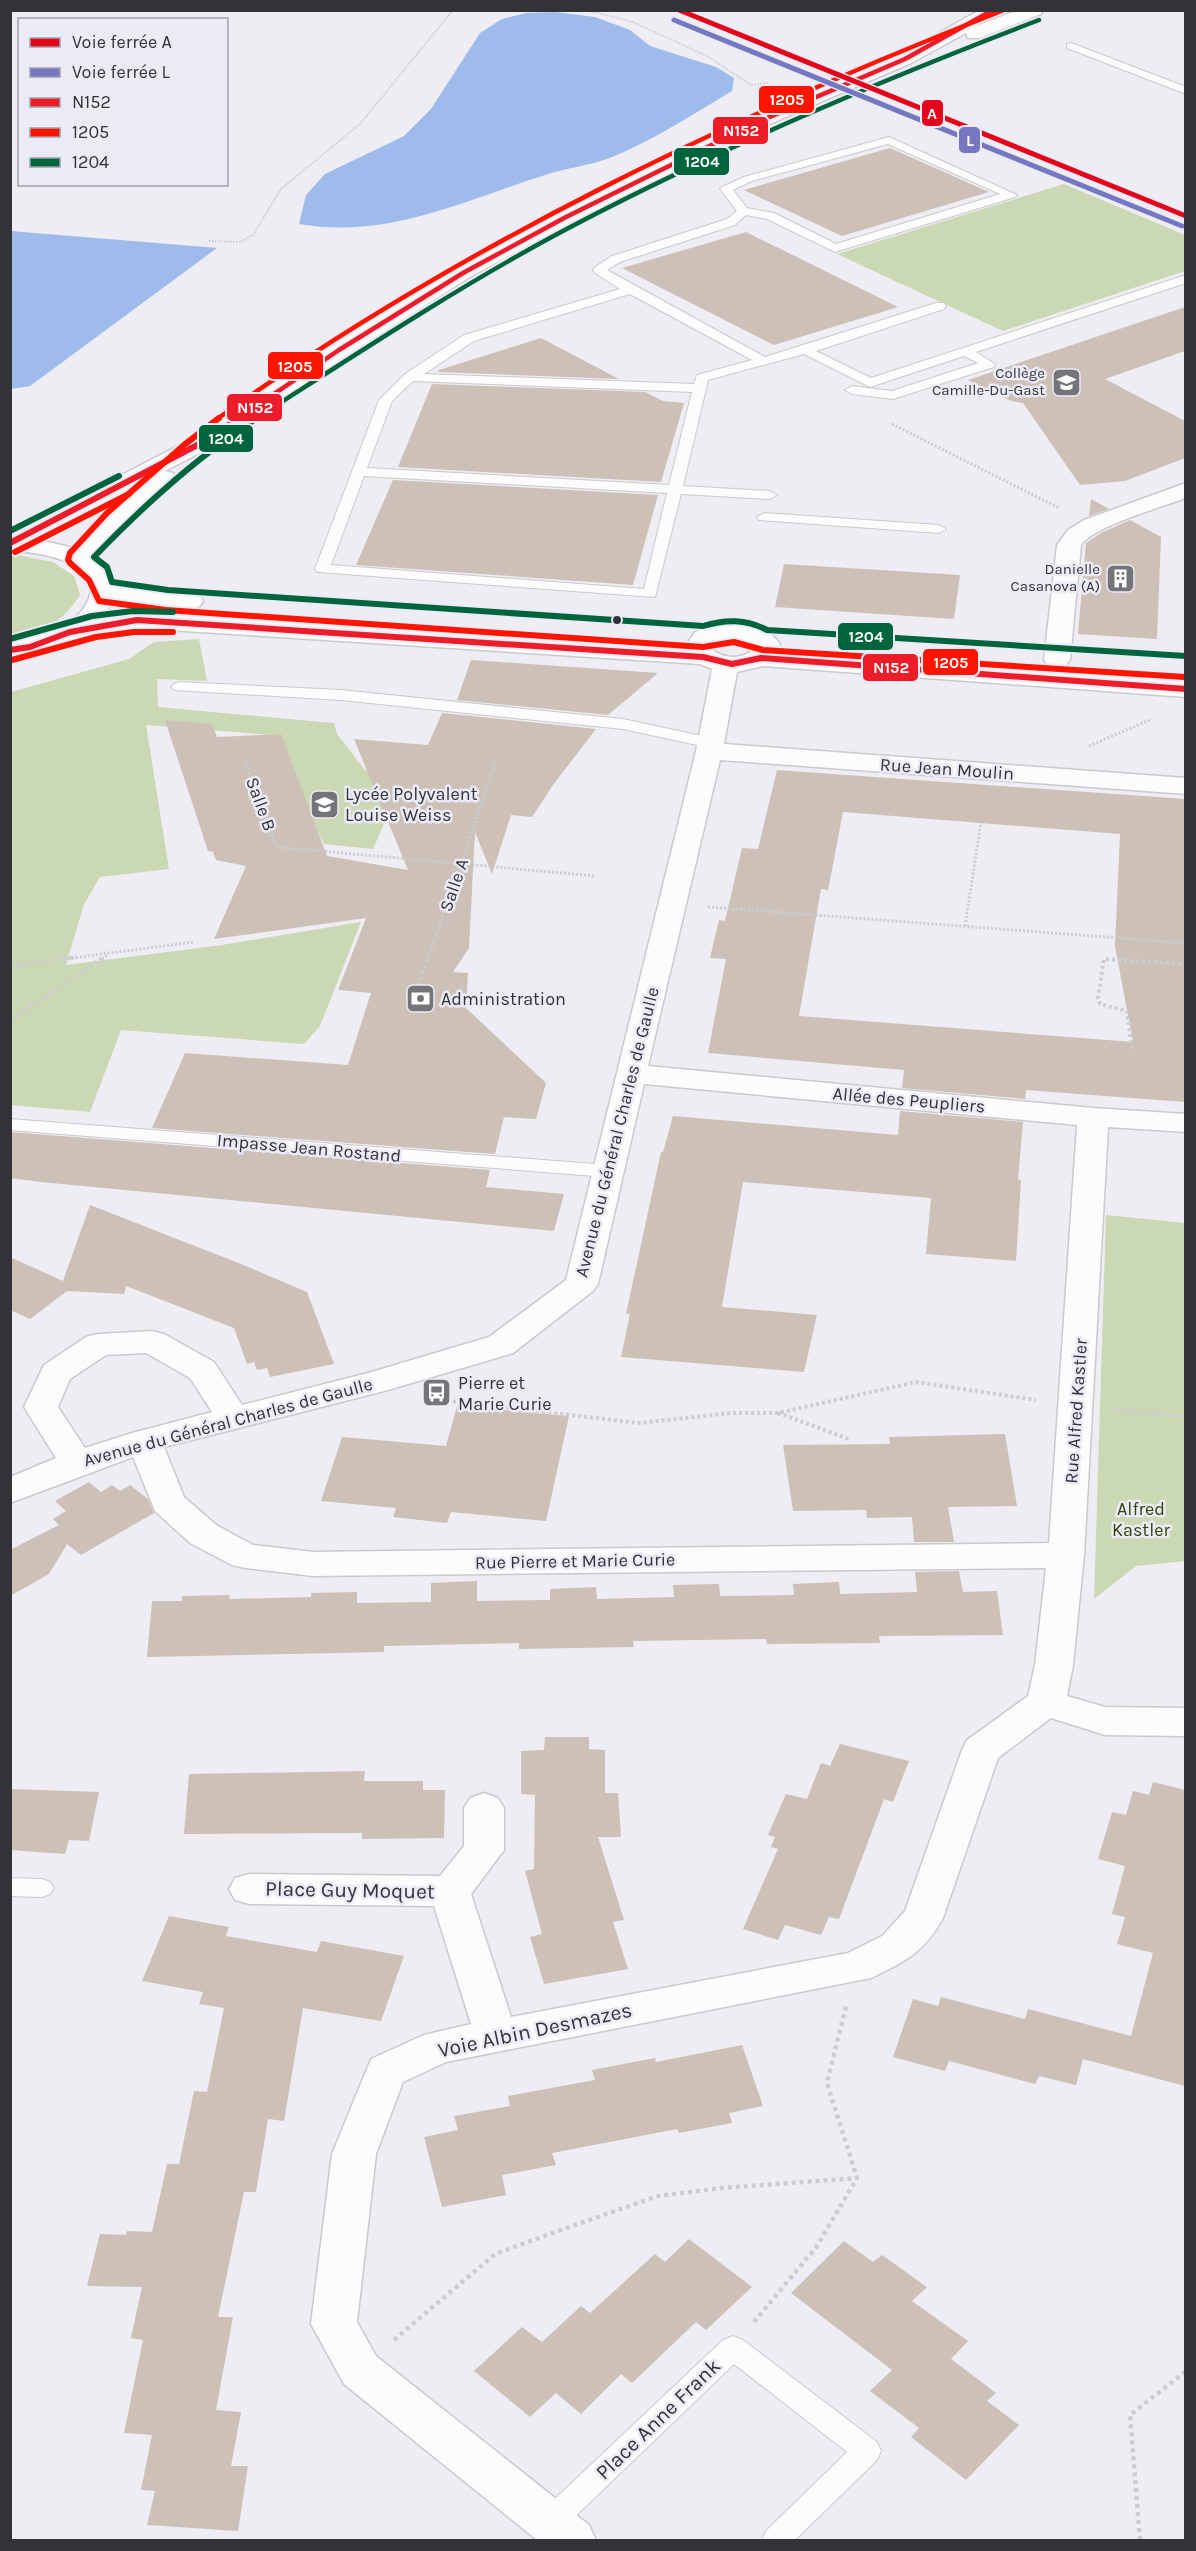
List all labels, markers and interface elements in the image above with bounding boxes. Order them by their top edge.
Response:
legend [18,18,228,186]
text: Voie ferrée A [72,31,172,53]
text: Voie ferrée L [72,61,170,83]
line badge: 1205 [758,85,815,114]
text: 1205 [770,90,804,109]
text: N152 [72,91,111,113]
line badge: A [921,99,944,127]
text: A [927,104,937,123]
line badge: N152 [712,116,769,145]
text: 1205 [72,121,109,143]
text: N152 [723,121,759,140]
line badge: L [958,126,981,154]
text: L [966,131,974,150]
line badge: 1204 [673,147,730,176]
text: 1204 [72,151,109,173]
text: 1204 [684,152,720,171]
line badge: 1205 [267,351,324,380]
text: 1205 [278,357,312,376]
place label: Collège Camille-Du-Gast [932,364,1045,399]
school or university icon: Collège Camille-Du-Gast [1050,366,1082,398]
line badge: N152 [226,393,283,422]
text: N152 [237,398,273,417]
line badge: 1204 [198,424,254,453]
text: 1204 [208,429,244,448]
place label: Danielle Casanova (A) [1011,560,1100,595]
building icon: Danielle Casanova (A) [1105,562,1137,594]
unlabelled marker [611,614,623,626]
line badge: 1204 [837,622,894,651]
text: 1204 [848,627,884,646]
line badge: 1205 [922,648,979,676]
line badge: N152 [862,653,919,682]
text: 1205 [934,653,968,672]
text: N152 [873,658,909,677]
street label: Rue Jean Moulin [879,753,1015,785]
street label: Salle B [241,774,281,834]
place label: Lycée Polyvalent Louise Weiss [345,783,478,826]
school or university icon: Lycée Polyvalent Louise Weiss [308,788,340,820]
street label: Salle A [435,856,473,914]
bank icon: Administration [404,983,436,1015]
street label: Avenue du Général Charles de Gaulle [570,985,664,1279]
place label: Administration [441,988,566,1010]
street label: Allée des Peupliers [832,1082,986,1118]
street label: Impasse Jean Rostand [216,1129,402,1167]
street label: Rue Alfred Kastler [1060,1337,1092,1484]
place label: Pierre et Marie Curie [458,1372,552,1415]
street label: Avenue du Général Charles de Gaulle [81,1373,375,1471]
bus stop icon: Pierre et Marie Curie [421,1377,453,1409]
park label: Alfred Kastler [1112,1498,1170,1541]
street label: Rue Pierre et Marie Curie [475,1548,675,1574]
street label: Place Guy Moquet [265,1877,435,1903]
street label: Voie Albin Desmazes [436,1998,634,2062]
street label: Place Anne Frank [591,2353,725,2484]

